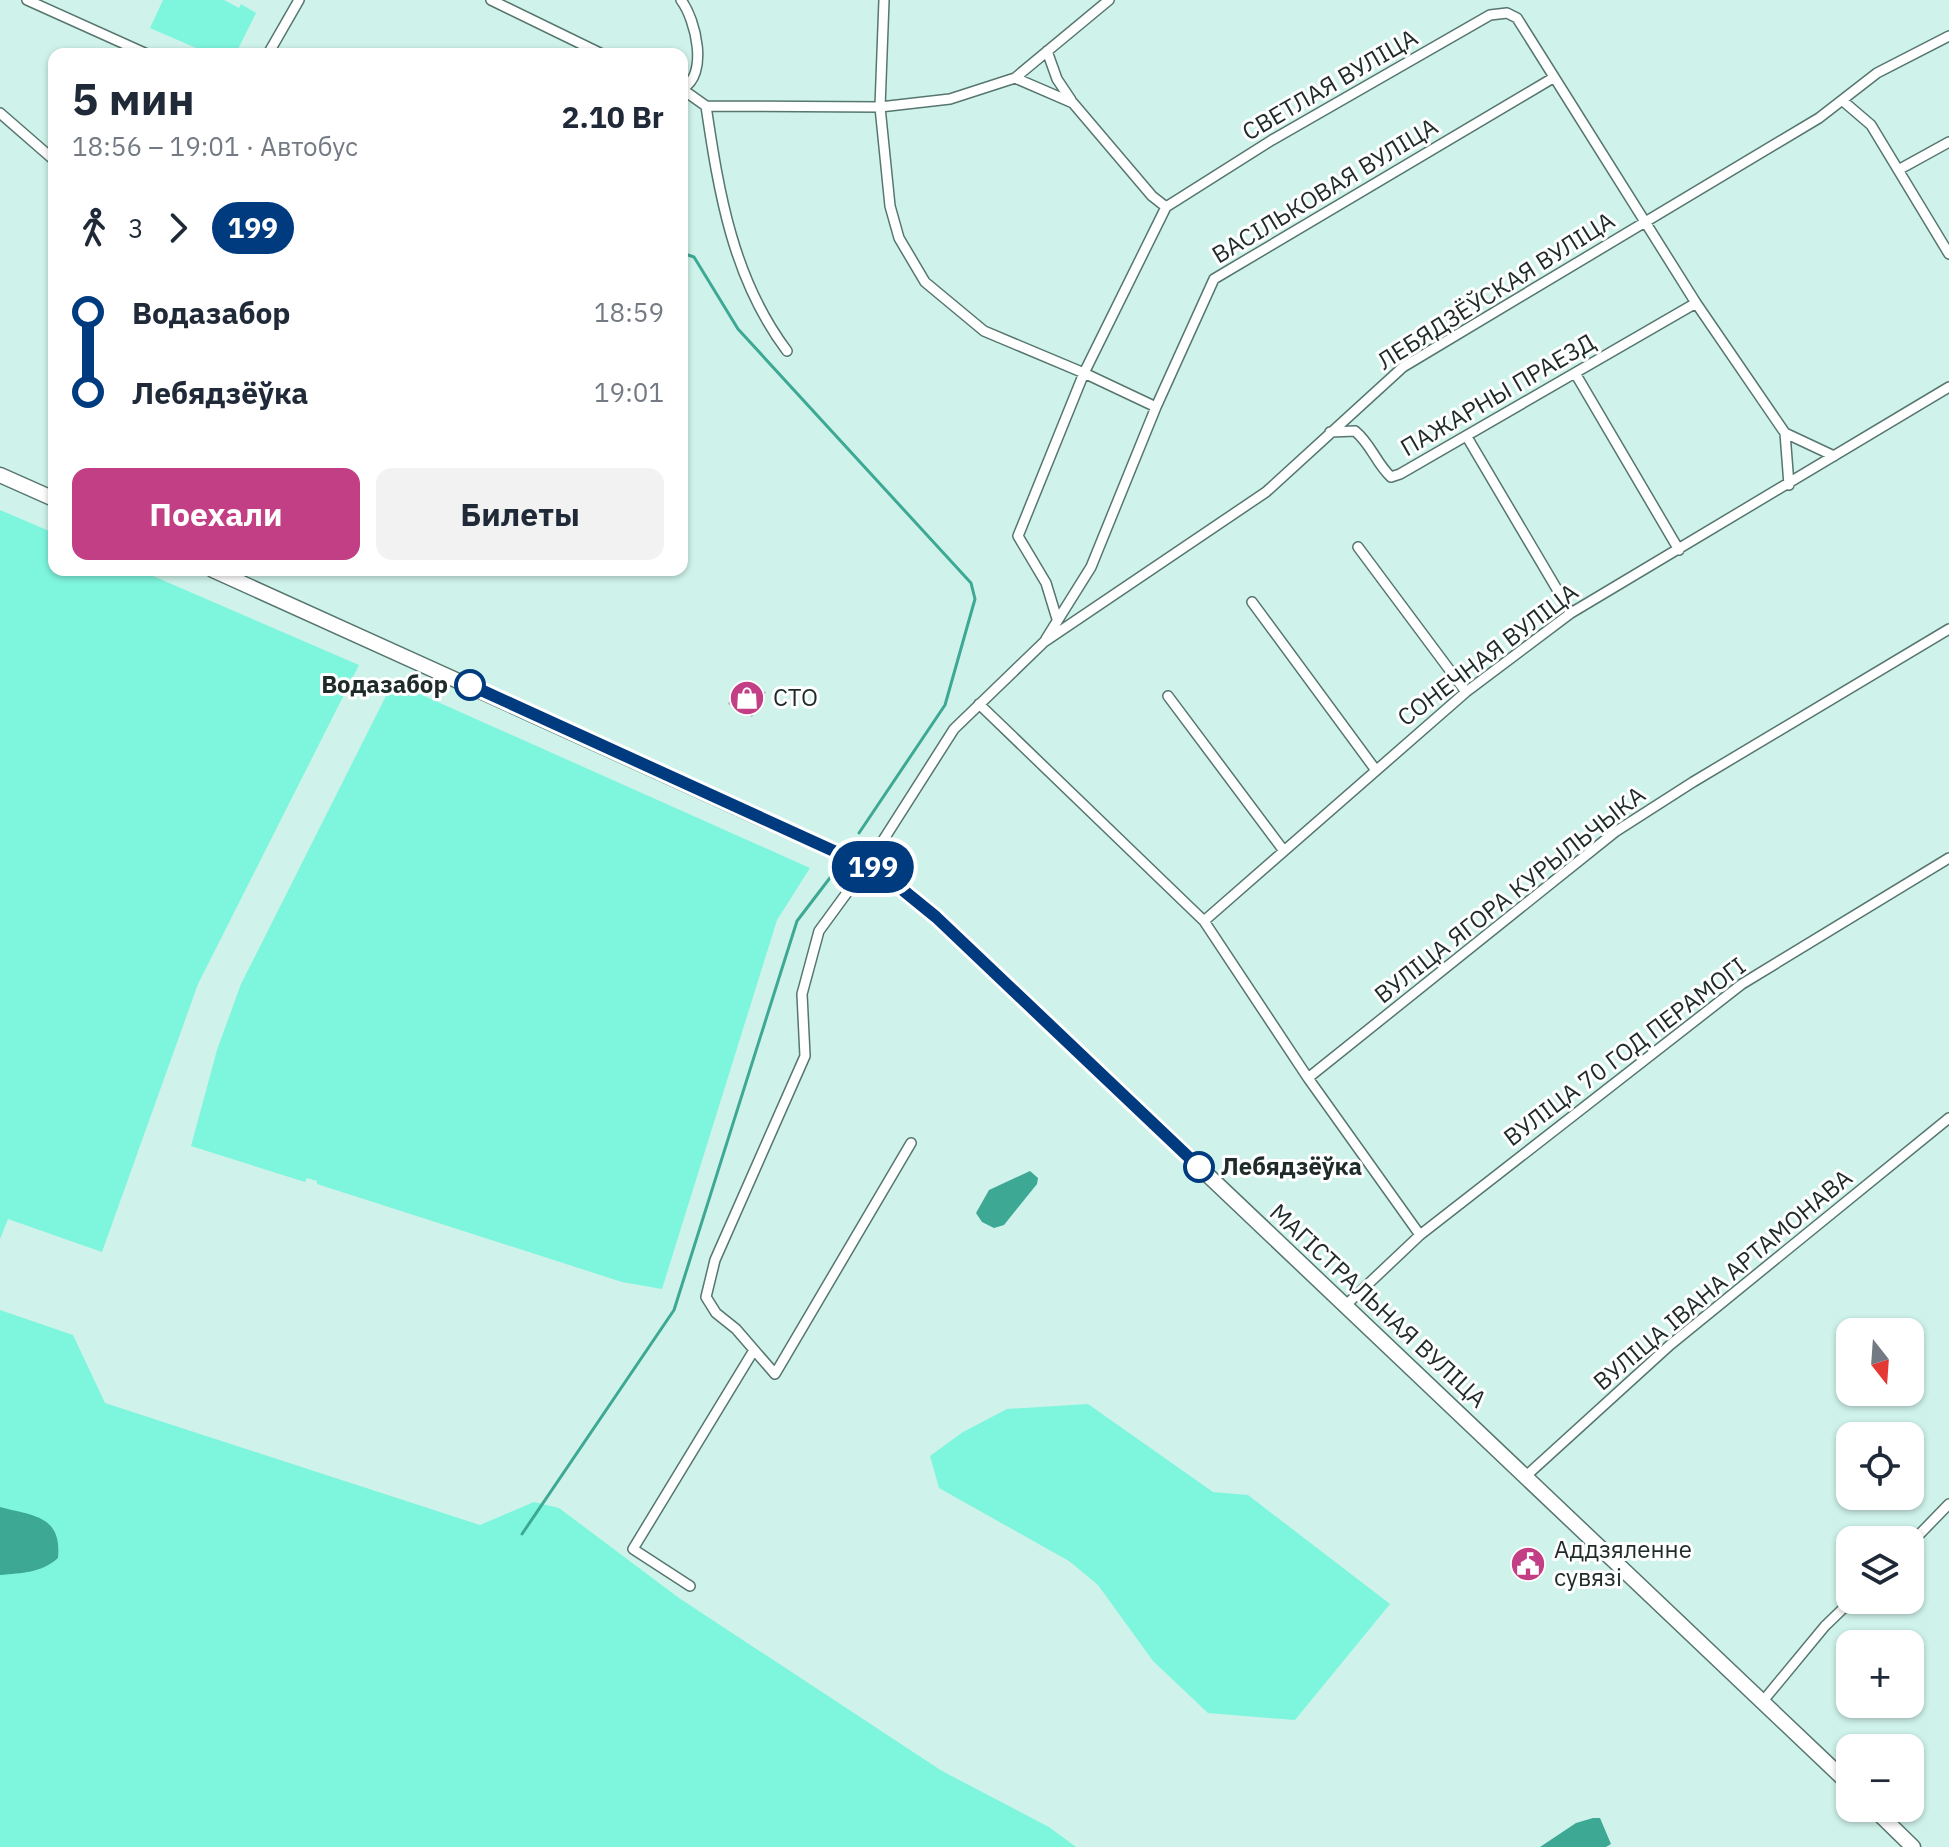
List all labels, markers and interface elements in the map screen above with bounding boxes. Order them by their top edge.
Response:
street label: СВЕТЛАЯ ВУЛІЦА [1236,21,1423,147]
text: 5 мин [72,70,195,127]
text: 2.10 Br [561,97,664,136]
street label: ВАСІЛЬКОВАЯ ВУЛІЦА [1206,110,1443,270]
text: 18:56 – 19:01 · Автобус [72,129,358,163]
street label: ЛЕБЯДЗЁЎСКАЯ ВУЛІЦА [1371,204,1620,376]
icon: walk [72,206,116,250]
icon: forward [156,206,200,250]
text: 199 [228,209,278,246]
text: 3 [128,211,144,245]
text: Водазабор [132,293,291,332]
text: 18:59 [594,295,664,329]
street label: ПАЖАРНЫ ПРАЕЗД [1394,325,1601,463]
text: Лебядзёўка [132,373,308,412]
text: 19:01 [594,375,664,409]
button: Поехали [72,468,360,560]
button: Билеты [376,468,664,560]
street label: СОНЕЧНАЯ ВУЛІЦА [1390,576,1584,733]
place label: Водазабор [321,668,448,700]
marker: Водазабор [455,670,485,700]
shop icon: СТО [728,679,766,717]
place label: СТО [773,681,818,713]
street label: ВУЛІЦА ЯГОРА КУРЫЛЬЧЫКА [1367,778,1651,1010]
line badge: 199 [827,841,919,893]
text: 199 [848,848,898,885]
street label: ВУЛІЦА 70 ГОД ПЕРАМОГІ [1497,950,1752,1153]
place label: Лебядзёўка [1221,1150,1362,1182]
marker: Лебядзёўка [1184,1152,1214,1182]
street label: ВУЛІЦА ІВАНА АРТАМОНАВА [1586,1161,1858,1397]
street label: МАГІСТРАЛЬНАЯ ВУЛІЦА [1263,1196,1494,1414]
north arrow [1836,1318,1924,1406]
map controls [1836,1318,1924,1822]
button: locate [1836,1422,1924,1510]
button: layers [1836,1526,1924,1614]
place label: Аддзяленне сувязі [1554,1533,1692,1593]
public building icon: Аддзяленне сувязі [1509,1545,1547,1583]
button: + [1836,1630,1924,1718]
button: − [1836,1734,1924,1822]

